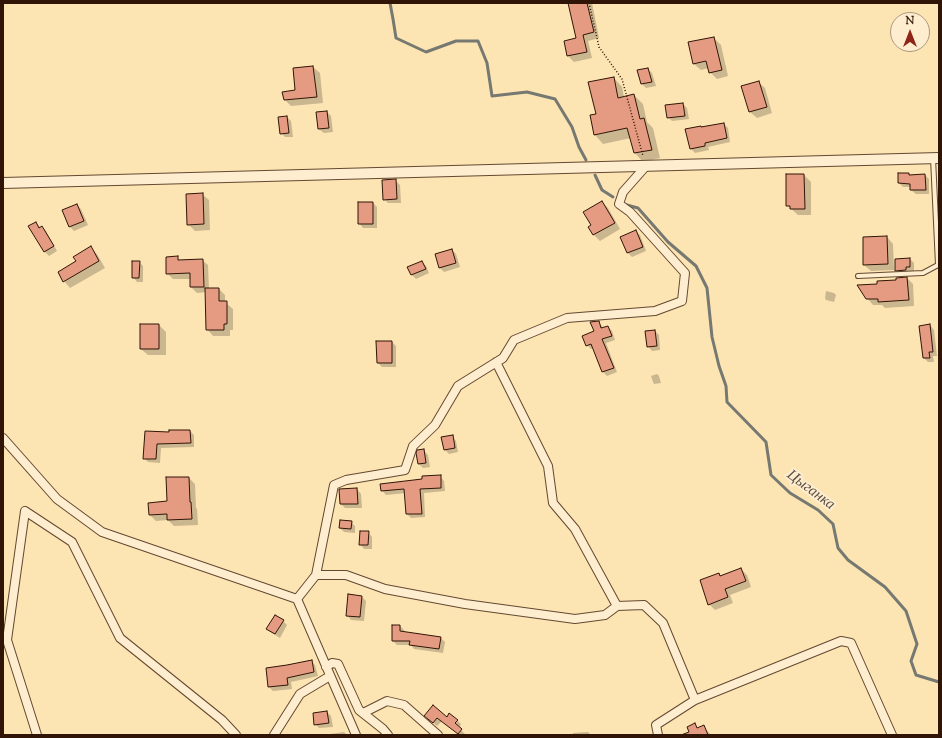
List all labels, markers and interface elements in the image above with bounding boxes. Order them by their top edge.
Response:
north arrow [890,12,930,52]
text: N [906,13,914,29]
water label: Цыганка [782,467,838,515]

